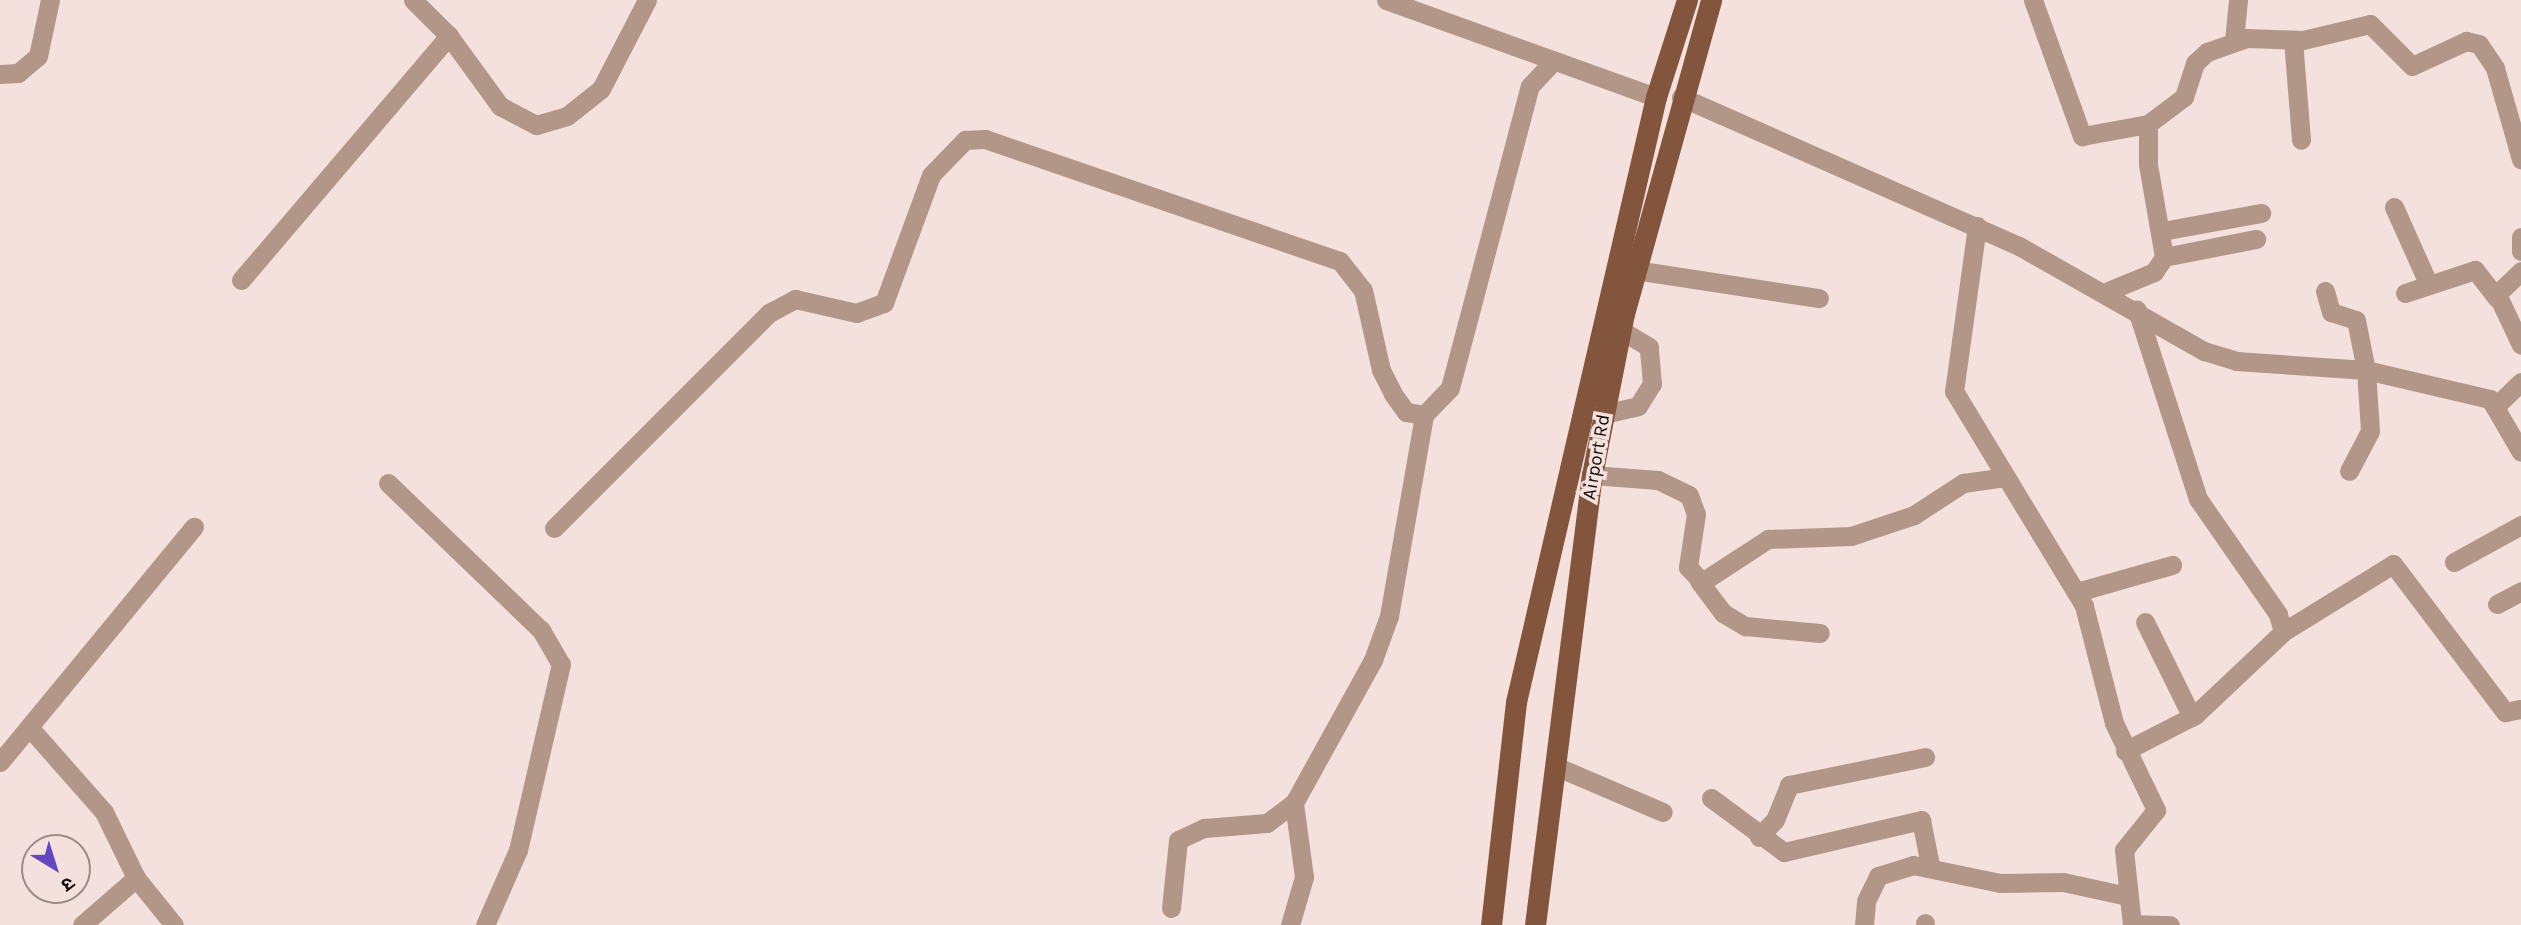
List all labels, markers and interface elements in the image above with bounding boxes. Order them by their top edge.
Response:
street label: Airport Rd [1578,412,1616,502]
north arrow [21,834,91,904]
text: उ [57,872,79,896]

